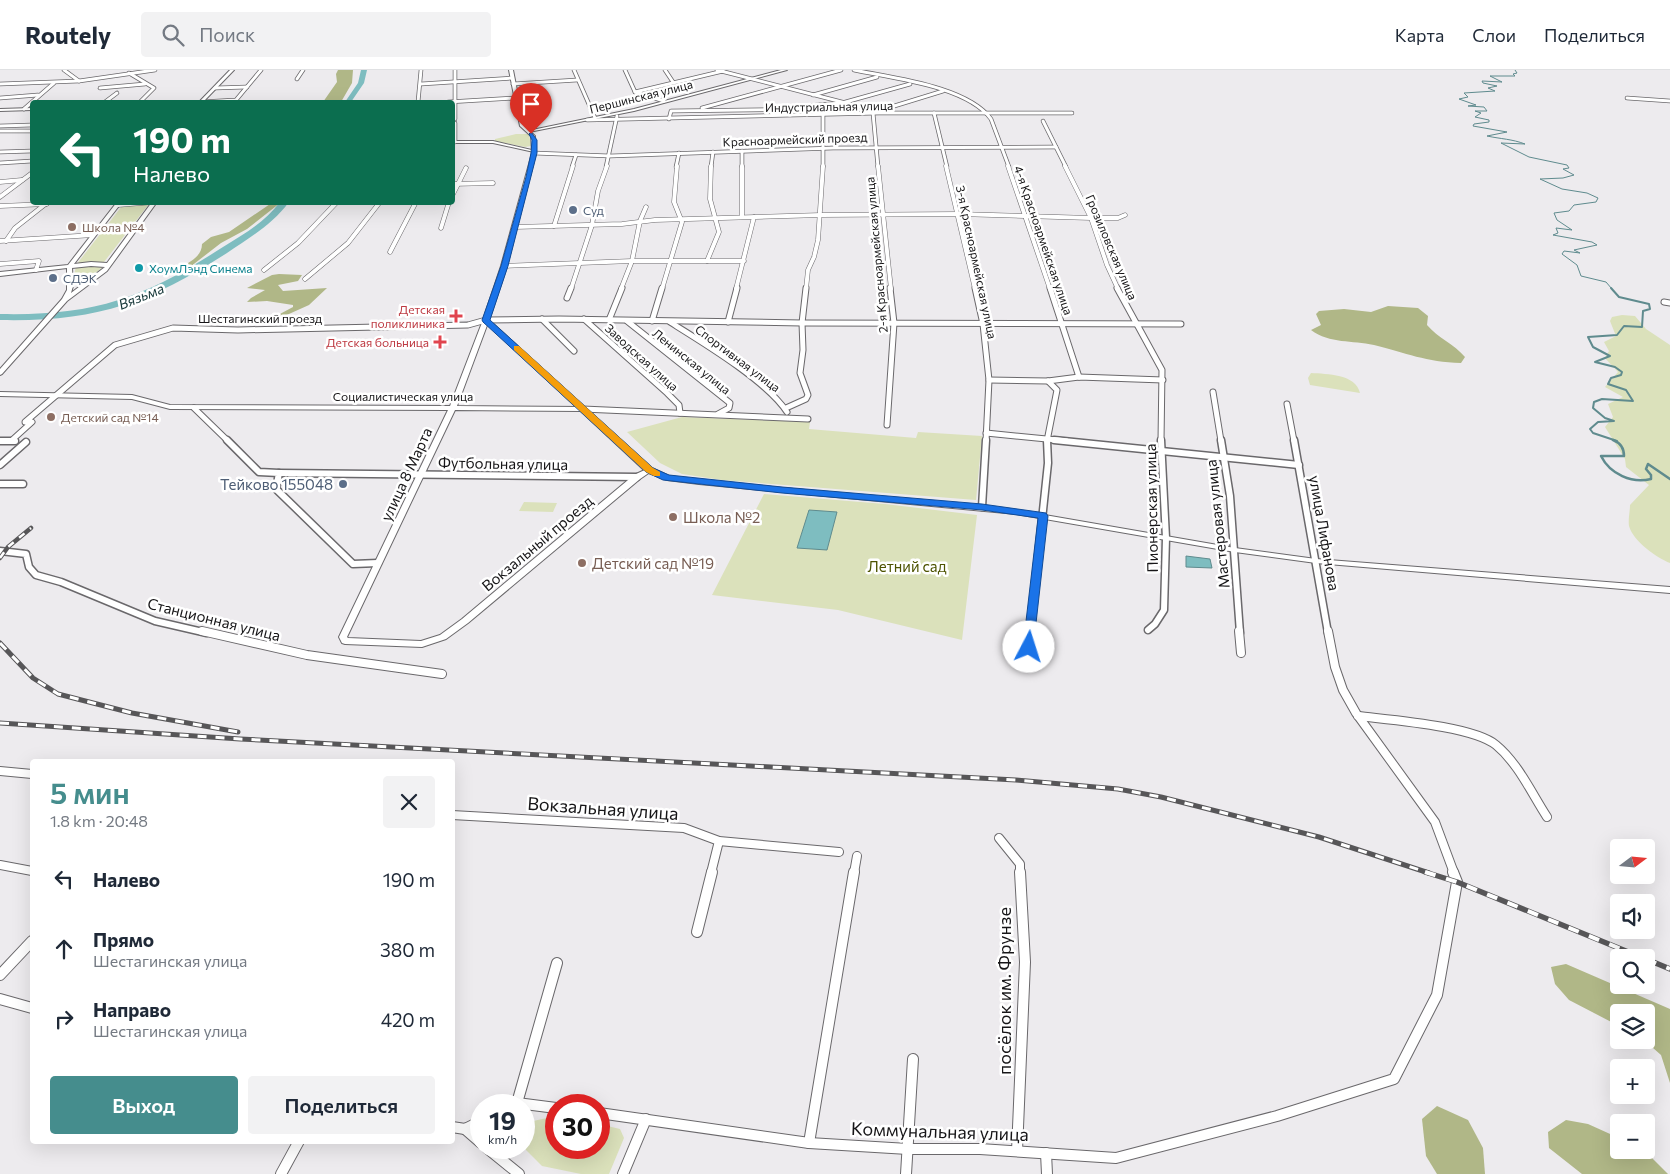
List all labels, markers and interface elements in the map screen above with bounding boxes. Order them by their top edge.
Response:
search box [141,12,491,57]
text: Routely [25,20,111,49]
icon: search [159,21,187,49]
text: Поиск [199,23,255,46]
text: Карта [1395,24,1444,46]
text: Слои [1472,24,1516,46]
text: Поделиться [1544,24,1645,46]
street label: Першинская улица [588,76,694,116]
pin [510,83,552,134]
icon: arrive [517,90,545,118]
street label: Индустриальная улица [765,98,893,114]
text: 190 m [133,117,231,160]
icon: left [50,120,115,185]
street label: Красноармейский проезд [722,129,868,149]
text: Налево [133,160,210,187]
street label: 4-я Красноармейская улица [1012,163,1076,317]
street label: 2-я Красноармейская улица [862,176,890,334]
street label: 3-я Красноармейская улица [954,184,1000,340]
street label: Грозиловская улица [1083,192,1141,302]
place label: Суд [583,203,604,217]
marker: Суд [567,204,579,216]
place label: Школа №4 [82,220,145,234]
marker: Школа №4 [66,221,78,233]
place label: ХоумЛэнд Синема [149,261,253,275]
marker: ХоумЛэнд Синема [133,262,145,274]
place label: СДЭК [63,271,97,285]
marker: СДЭК [47,272,59,284]
water label: Вязьма [116,279,166,313]
place label: Детская поликлиника [371,302,445,330]
marker: Детская поликлиника [449,309,463,323]
street label: Шестагинский проезд [198,311,322,325]
street label: Заводская улица [603,320,681,394]
street label: Спортивная улица [693,322,783,394]
street label: Ленинская улица [650,325,734,397]
place label: Детская больница [326,335,429,349]
marker: Детская больница [433,335,447,349]
street label: Социалистическая улица [333,389,473,403]
place label: Детский сад №14 [61,410,159,424]
marker: Детский сад №14 [45,411,57,423]
street label: улица 8 Марта [376,424,436,524]
street label: Пионерская улица [1141,443,1161,573]
street label: Футбольная улица [438,453,568,473]
street label: Мастеровая улица [1201,459,1233,589]
street label: улица Лифанова [1306,474,1344,592]
place label: Тейково 155048 [220,475,333,493]
marker: Тейково 155048 [337,478,349,490]
street label: Вокзальный проезд [478,491,596,595]
place label: Школа №2 [683,508,760,526]
marker: Школа №2 [667,511,679,523]
place label: Детский сад №19 [592,554,714,572]
marker: Детский сад №19 [576,557,588,569]
park label: Летний сад [868,557,947,575]
street label: Станционная улица [146,594,282,644]
position arrow [1002,620,1054,672]
text: 5 мин [50,773,130,810]
button: close [383,776,435,828]
street label: Вокзальная улица [527,792,679,824]
text: 1.8 km · 20:48 [50,811,148,830]
north arrow [1610,839,1655,884]
map controls [1610,839,1655,1159]
icon: left [50,865,78,893]
text: Налево [93,868,160,891]
text: 190 m [383,868,435,891]
button: sound [1610,894,1655,939]
street label: посёлок им. Фрунзе [993,907,1015,1075]
text: Прямо [93,928,154,951]
icon: ahead [50,935,78,963]
text: 380 m [380,938,435,961]
button: search [1610,949,1655,994]
text: Шестагинская улица [93,951,247,970]
text: Направо [93,998,171,1021]
button: layers [1610,1004,1655,1049]
icon: right [50,1005,78,1033]
text: 420 m [381,1008,435,1031]
text: Шестагинская улица [93,1021,247,1040]
button: + [1610,1059,1655,1104]
button: Выход [50,1076,238,1134]
button: Поделиться [248,1076,435,1134]
speed limit sign: 30 [545,1094,610,1159]
text: 19 [489,1105,516,1135]
button: − [1610,1114,1655,1159]
street label: Коммунальная улица [851,1117,1029,1145]
text: km/h [488,1132,517,1146]

